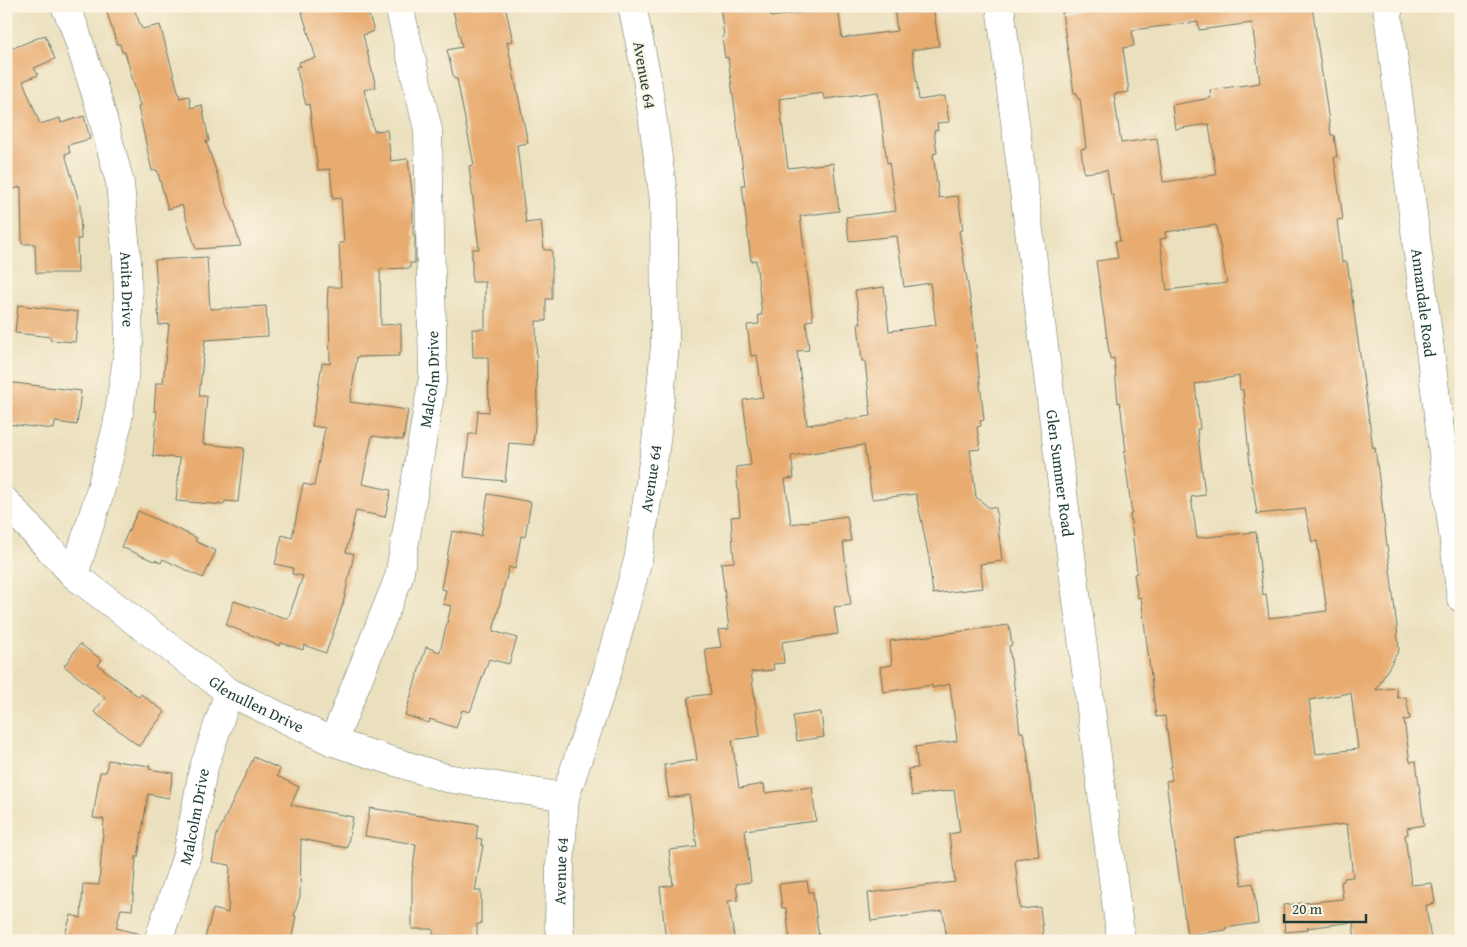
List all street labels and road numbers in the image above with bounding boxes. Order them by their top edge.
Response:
street label: Avenue 64 [627,39,663,111]
street label: Annandale Road [1405,247,1443,359]
street label: Anita Drive [114,250,141,327]
street label: Malcolm Drive [413,331,445,430]
street label: Glen Summer Road [1040,408,1081,538]
street label: Avenue 64 [633,443,667,514]
street label: Glenullen Drive [204,669,308,738]
street label: Malcolm Drive [173,766,215,868]
street label: Avenue 64 [547,836,574,905]

